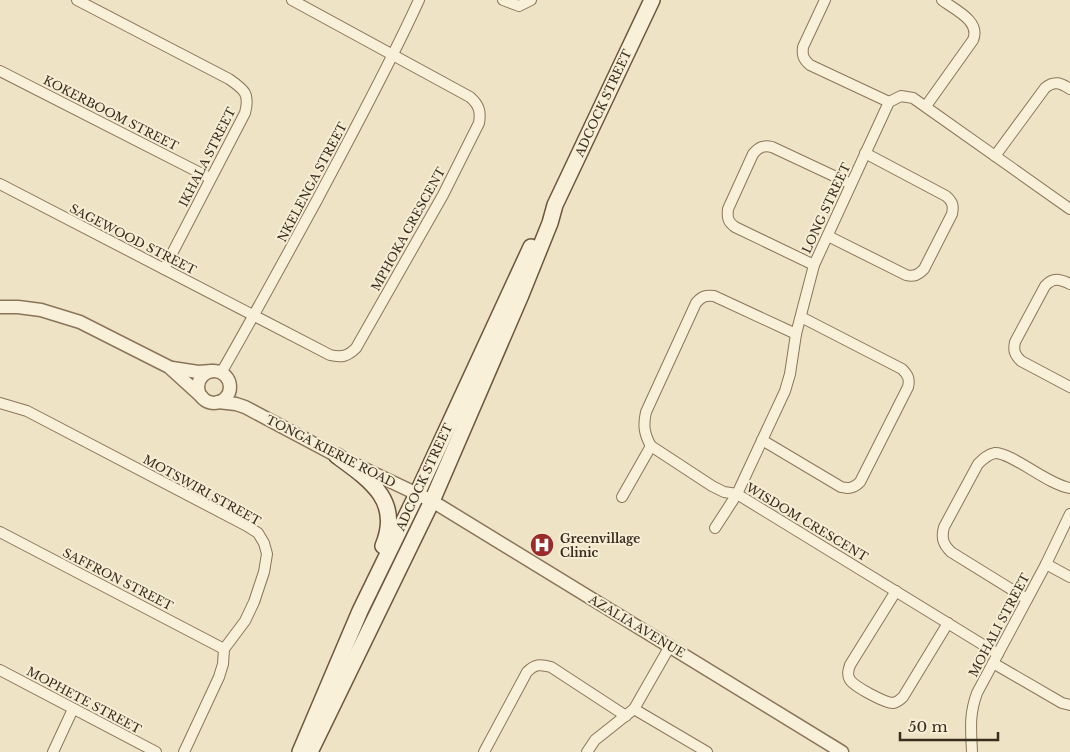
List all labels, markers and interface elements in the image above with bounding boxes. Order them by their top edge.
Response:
street label: ADCOCK STREET [571,47,635,160]
street label: KOKERBOOM STREET [41,72,181,154]
street label: IKHALA STREET [175,105,239,209]
street label: NKELENGA STREET [274,119,350,244]
street label: LONG STREET [799,160,854,256]
street label: MPHOKA CRESCENT [368,164,449,294]
street label: SAGEWOOD STREET [67,201,199,278]
street label: TONGA KIERIE ROAD [264,412,398,490]
street label: ADCOCK STREET [392,421,456,534]
street label: MOTSWIRI STREET [141,451,264,529]
street label: WISDOM CRESCENT [742,479,871,565]
place label: Greenvillage Clinic [560,531,640,560]
hospital icon: Greenvillage Clinic [529,532,555,558]
street label: SAFFRON STREET [61,545,176,613]
street label: MOHALI STREET [965,570,1033,679]
street label: AZALIA AVENUE [585,591,688,661]
street label: MOPHETE STREET [24,663,144,737]
scale bar [900,710,998,742]
text: 50 m [908,717,948,736]

